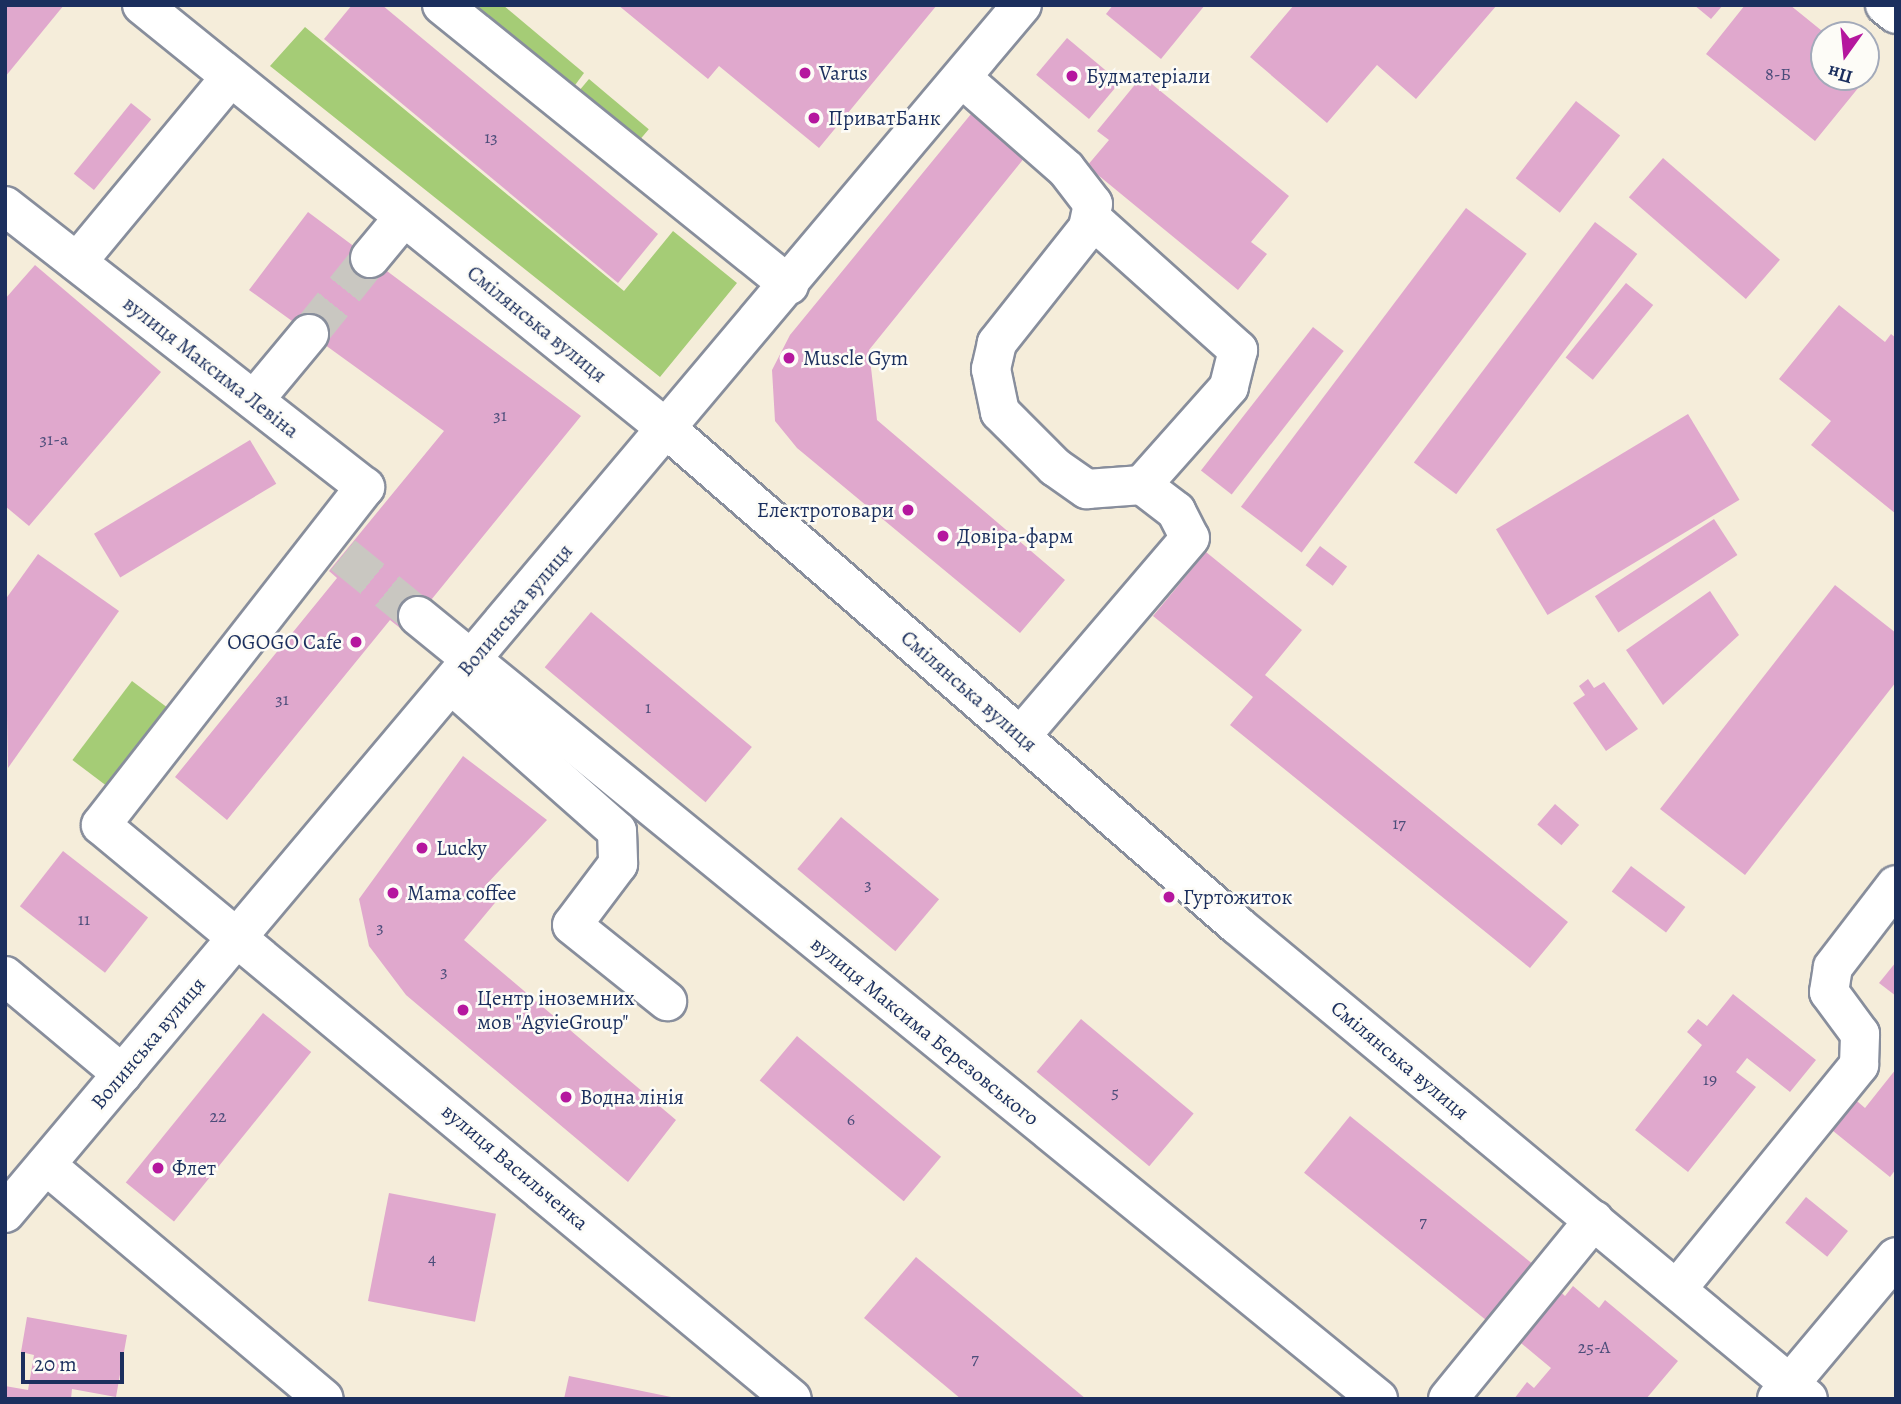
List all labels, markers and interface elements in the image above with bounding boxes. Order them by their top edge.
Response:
north arrow [1810,21,1880,91]
text: Пн [1825,59,1855,90]
place label: Varus [819,60,868,86]
place label: Будматеріали [1086,63,1210,89]
house number: 8-Б [1765,63,1791,85]
marker: Varus [797,65,813,81]
marker: Будматеріали [1064,68,1080,84]
place label: ПриватБанк [828,105,941,131]
marker: ПриватБанк [806,110,822,126]
house number: 13 [484,126,498,148]
street label: Смілянська вулиця [462,260,612,388]
street label: вулиця Максима Левіна [118,291,304,443]
place label: Muscle Gym [803,345,908,371]
marker: Muscle Gym [781,350,797,366]
house number: 31 [493,404,507,426]
house number: 31-а [40,428,68,450]
place label: Електротовари [757,497,894,523]
marker: Електротовари [900,502,916,518]
place label: Довіра-фарм [957,523,1073,549]
marker: Довіра-фарм [935,528,951,544]
street label: Волинська вулиця [452,539,578,681]
street label: Смілянська вулиця [896,625,1042,757]
place label: OGOGO Cafe [227,629,342,655]
marker: OGOGO Cafe [348,634,364,650]
house number: 31 [275,688,289,710]
house number: 1 [645,696,651,718]
house number: 17 [1392,812,1406,834]
place label: Lucky [436,835,487,861]
marker: Lucky [414,840,430,856]
house number: 3 [864,873,872,895]
place label: Mama coffee [407,880,516,906]
place label: Гуртожиток [1183,884,1292,910]
marker: Mama coffee [385,885,401,901]
marker: Гуртожиток [1161,889,1177,905]
house number: 11 [78,908,90,930]
house number: 3 [376,916,384,938]
street label: вулиця Максима Березовського [806,931,1044,1131]
house number: 3 [440,960,448,982]
street label: Волинська вулиця [85,972,211,1114]
place label: Центр іноземних мов "AgvieGroup" [477,985,635,1035]
street label: Смілянська вулиця [1326,995,1474,1125]
marker: Центр іноземних мов "AgvieGroup" [455,1002,471,1018]
house number: 19 [1703,1068,1717,1090]
house number: 5 [1111,1081,1119,1103]
place label: Водна лінія [580,1084,684,1110]
marker: Водна лінія [558,1089,574,1105]
street label: вулиця Васильченка [437,1098,593,1236]
house number: 22 [209,1105,227,1127]
house number: 6 [847,1108,855,1130]
place label: Флет [172,1155,216,1181]
marker: Флет [150,1160,166,1176]
house number: 7 [1419,1210,1427,1232]
house number: 4 [428,1247,436,1269]
house number: 25-А [1578,1336,1610,1358]
scale bar [24,1338,128,1382]
house number: 7 [971,1347,979,1369]
text: 20 m [34,1350,77,1378]

